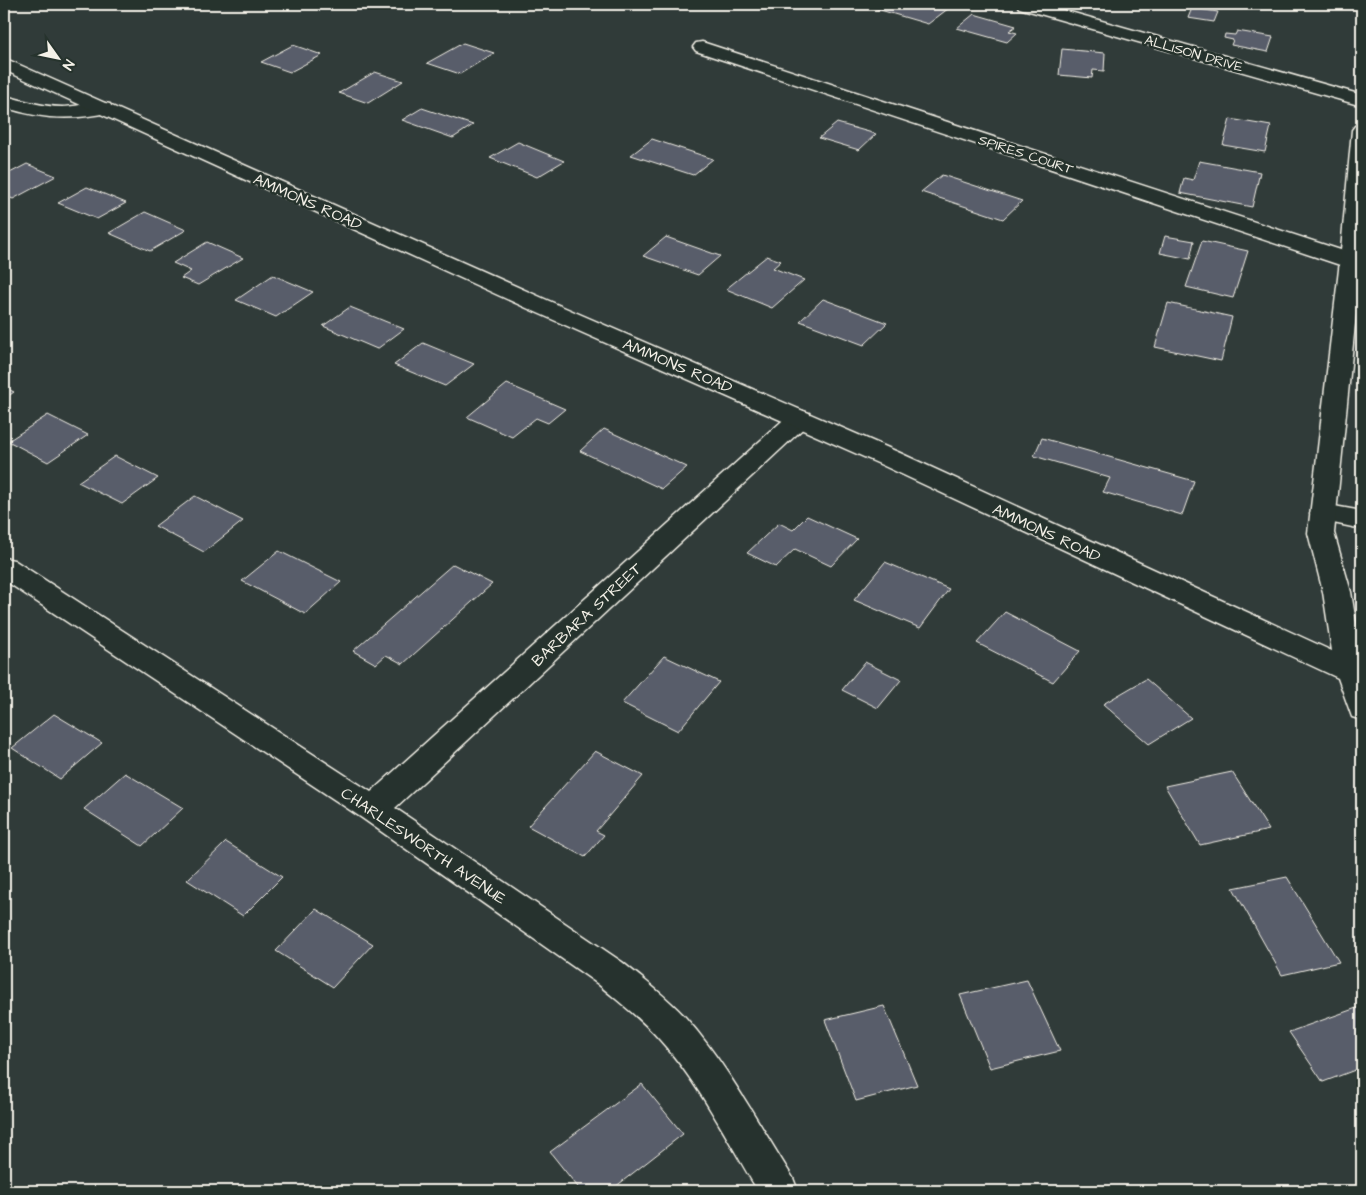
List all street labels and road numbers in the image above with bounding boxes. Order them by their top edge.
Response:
street label: ALLISON DRIVE [1142,30,1246,78]
street label: SPIRES COURT [976,130,1076,180]
street label: AMMONS ROAD [250,168,365,236]
street label: AMMONS ROAD [620,333,736,399]
street label: AMMONS ROAD [989,498,1104,568]
street label: BARBARA STREET [527,558,647,672]
street label: CHARLESWORTH AVENUE [336,782,511,910]

